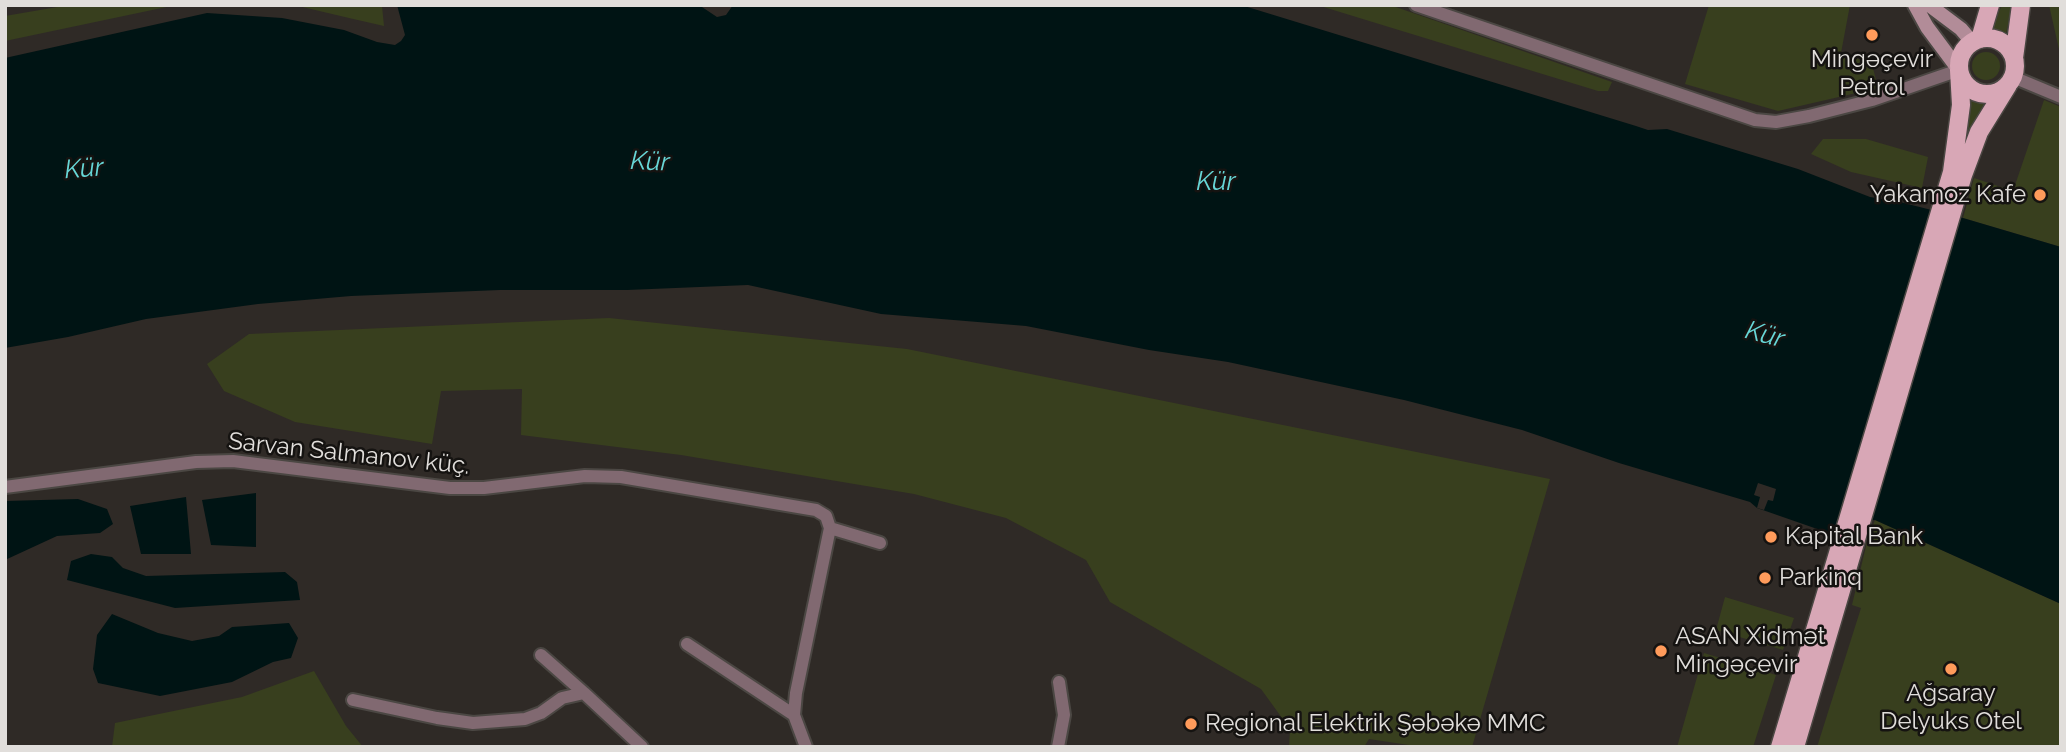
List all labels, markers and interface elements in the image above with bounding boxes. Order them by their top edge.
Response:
marker: Mingəçevir Petrol [1864,27,1880,43]
place label: Mingəçevir Petrol [1811,46,1933,102]
water label: Kür [630,146,670,178]
water label: Kür [63,152,105,186]
water label: Kür [1196,166,1236,198]
place label: Yakamoz Kafe [1870,181,2026,209]
marker: Yakamoz Kafe [2032,187,2048,203]
water label: Kür [1742,315,1788,355]
street label: Sarvan Salmanov küç. [227,427,471,481]
place label: Kapital Bank [1785,523,1923,551]
marker: Kapital Bank [1763,529,1779,545]
place label: Parkinq [1779,564,1862,592]
marker: Parkinq [1757,570,1773,586]
place label: ASAN Xidmət Mingəçevir [1675,623,1825,679]
marker: ASAN Xidmət Mingəçevir [1653,643,1669,659]
marker: Ağsaray Delyuks Otel [1943,661,1959,677]
place label: Ağsaray Delyuks Otel [1880,680,2022,736]
place label: Regional Elektrik Şəbəkə MMC [1205,710,1545,738]
marker: Regional Elektrik Şəbəkə MMC [1183,716,1199,732]

